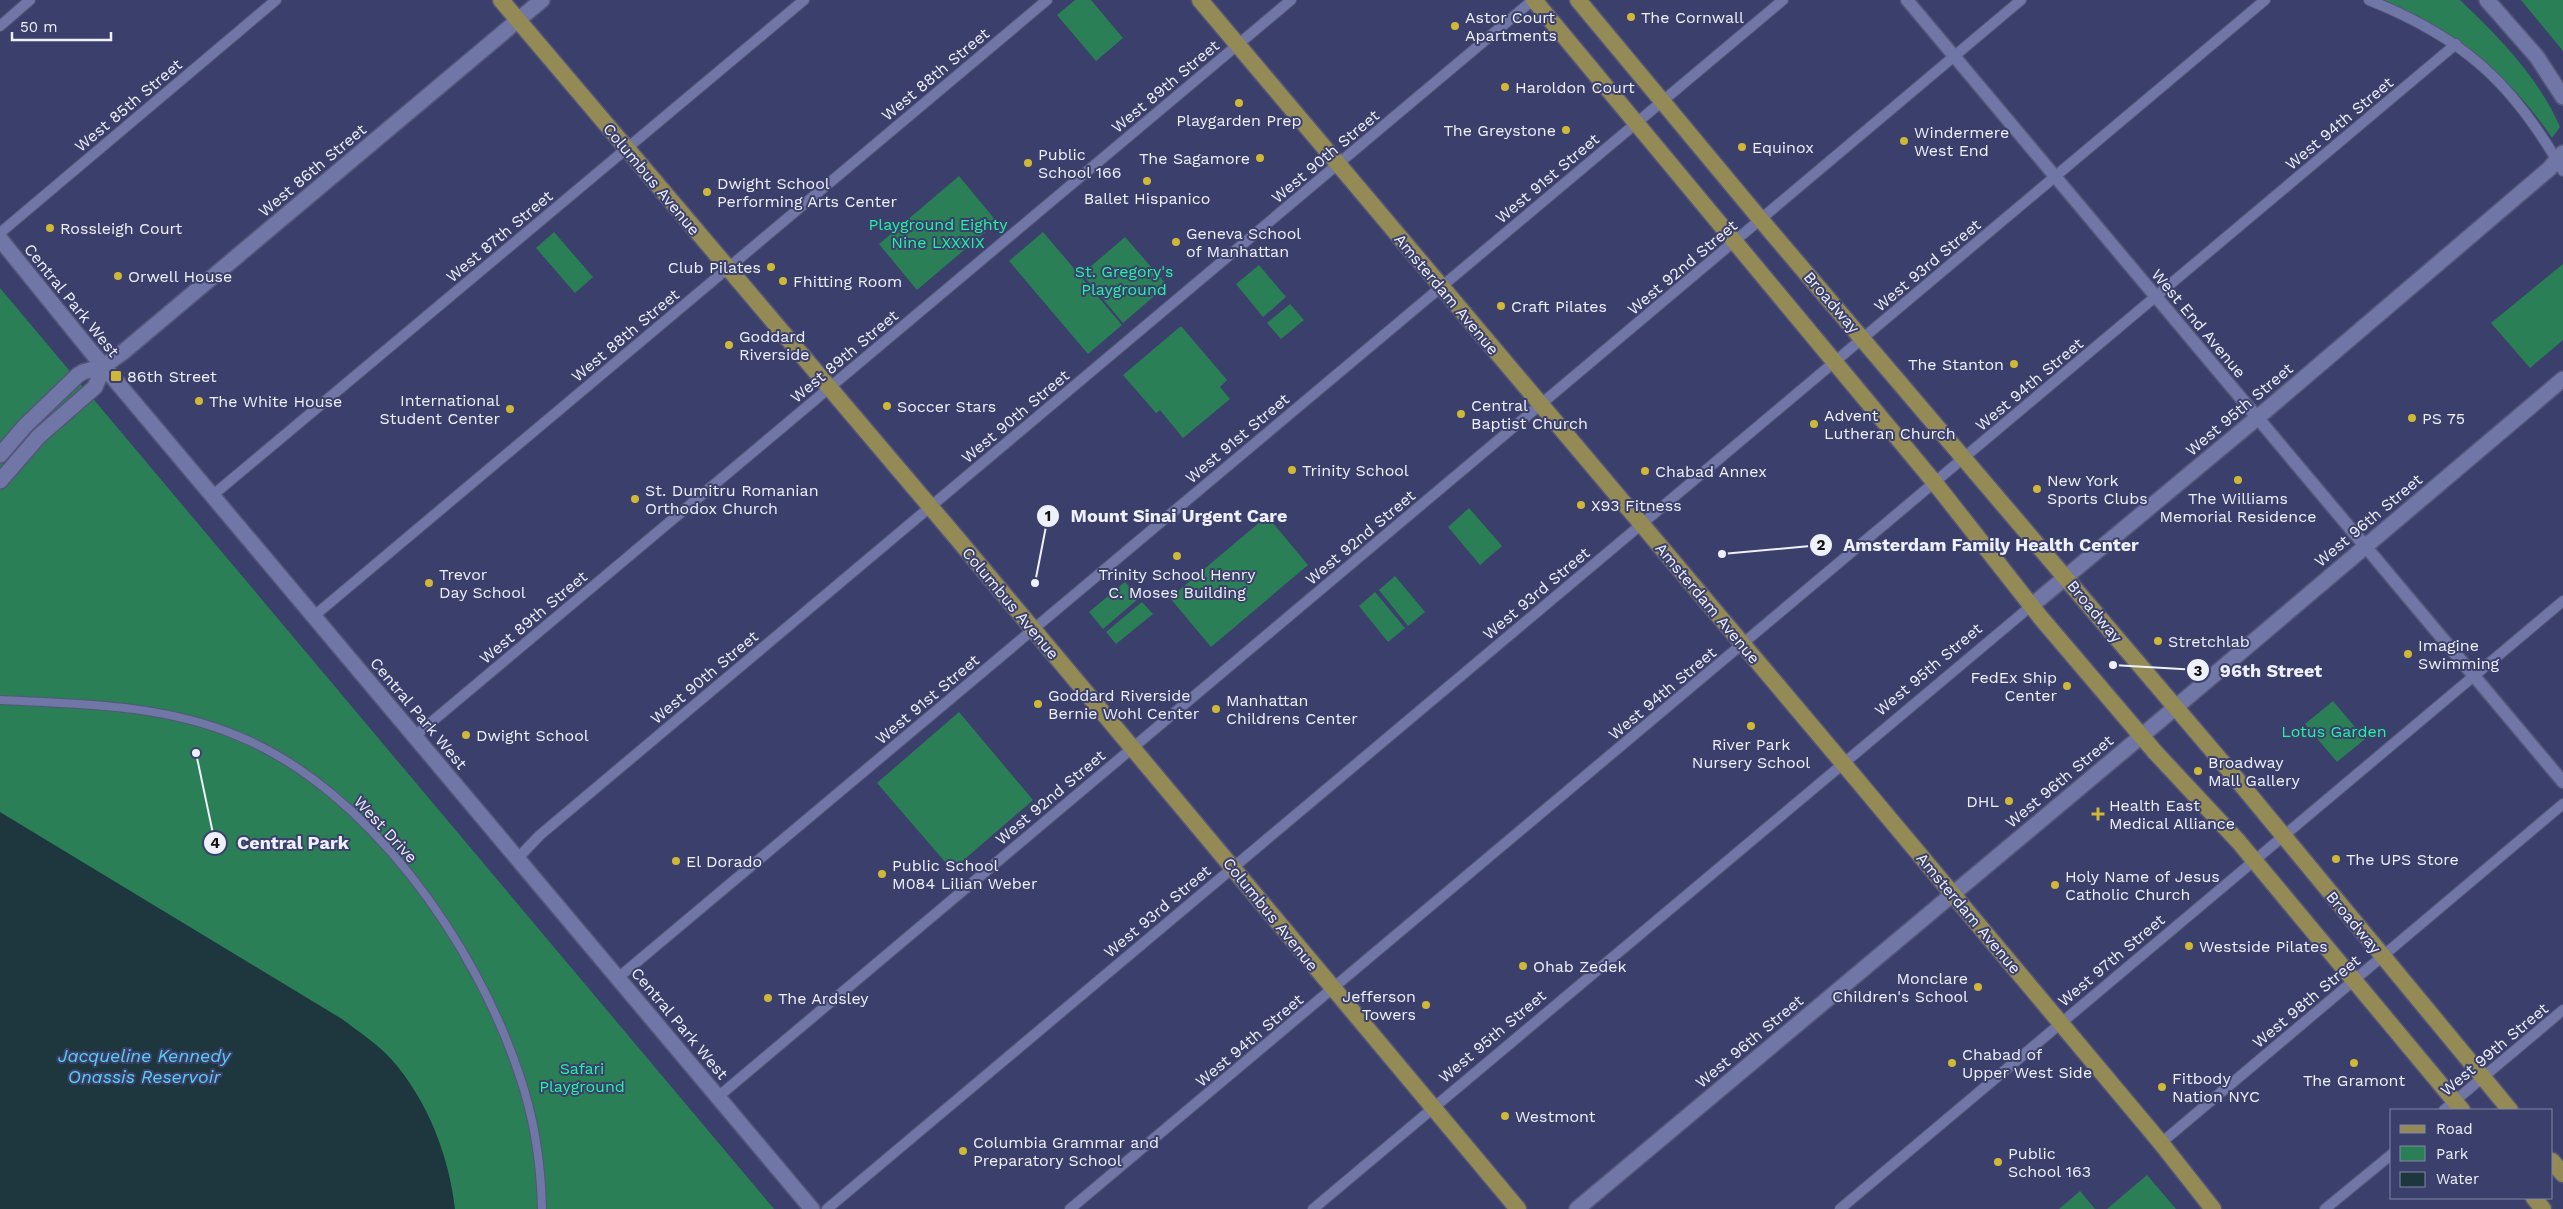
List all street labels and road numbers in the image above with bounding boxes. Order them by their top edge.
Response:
street label: West 88th Street [878,24,993,125]
street label: West 89th Street [1108,36,1223,137]
street label: West 85th Street [71,55,186,156]
street label: West 94th Street [2282,73,2397,174]
street label: West 90th Street [1268,106,1383,207]
street label: Columbus Avenue [599,119,704,239]
street label: West 86th Street [255,120,370,221]
street label: West 91st Street [1492,129,1603,227]
street label: West 87th Street [442,186,557,286]
street label: West 93rd Street [1870,215,1985,316]
street label: West 92nd Street [1624,216,1741,319]
street label: Amsterdam Avenue [1390,230,1503,359]
street label: Central Park West [20,240,123,361]
street label: West End Avenue [2148,265,2250,382]
street label: Broadway [1800,268,1864,338]
street label: West 88th Street [568,285,683,386]
street label: West 89th Street [787,306,902,407]
street label: West 94th Street [1972,334,2087,435]
street label: West 95th Street [2182,359,2297,460]
street label: West 90th Street [958,366,1073,467]
street label: West 91st Street [1182,389,1293,487]
street label: West 96th Street [2311,470,2426,571]
street label: West 92nd Street [1302,486,1419,589]
street label: Amsterdam Avenue [1651,539,1764,668]
street label: Columbus Avenue [958,543,1063,663]
street label: West 93rd Street [1479,543,1594,644]
street label: West 89th Street [476,567,591,668]
street label: Broadway [2063,576,2127,647]
street label: West 95th Street [1871,619,1986,720]
street label: West 90th Street [647,627,762,728]
street label: West 94th Street [1605,643,1720,744]
street label: West 91st Street [872,650,983,748]
street label: Central Park West [366,654,471,773]
street label: West 96th Street [2002,731,2117,832]
street label: West 92nd Street [992,746,1109,849]
street label: West Drive [350,792,421,867]
street label: Amsterdam Avenue [1912,849,2025,978]
street label: Columbus Avenue [1219,854,1322,975]
street label: West 93rd Street [1100,861,1215,962]
street label: Broadway [2322,887,2386,958]
street label: West 97th Street [2054,910,2169,1011]
street label: West 98th Street [2249,951,2364,1052]
street label: Central Park West [627,964,732,1083]
street label: West 95th Street [1435,986,1550,1087]
street label: West 94th Street [1192,990,1307,1091]
street label: West 96th Street [1692,991,1807,1092]
street label: West 99th Street [2437,999,2552,1100]

